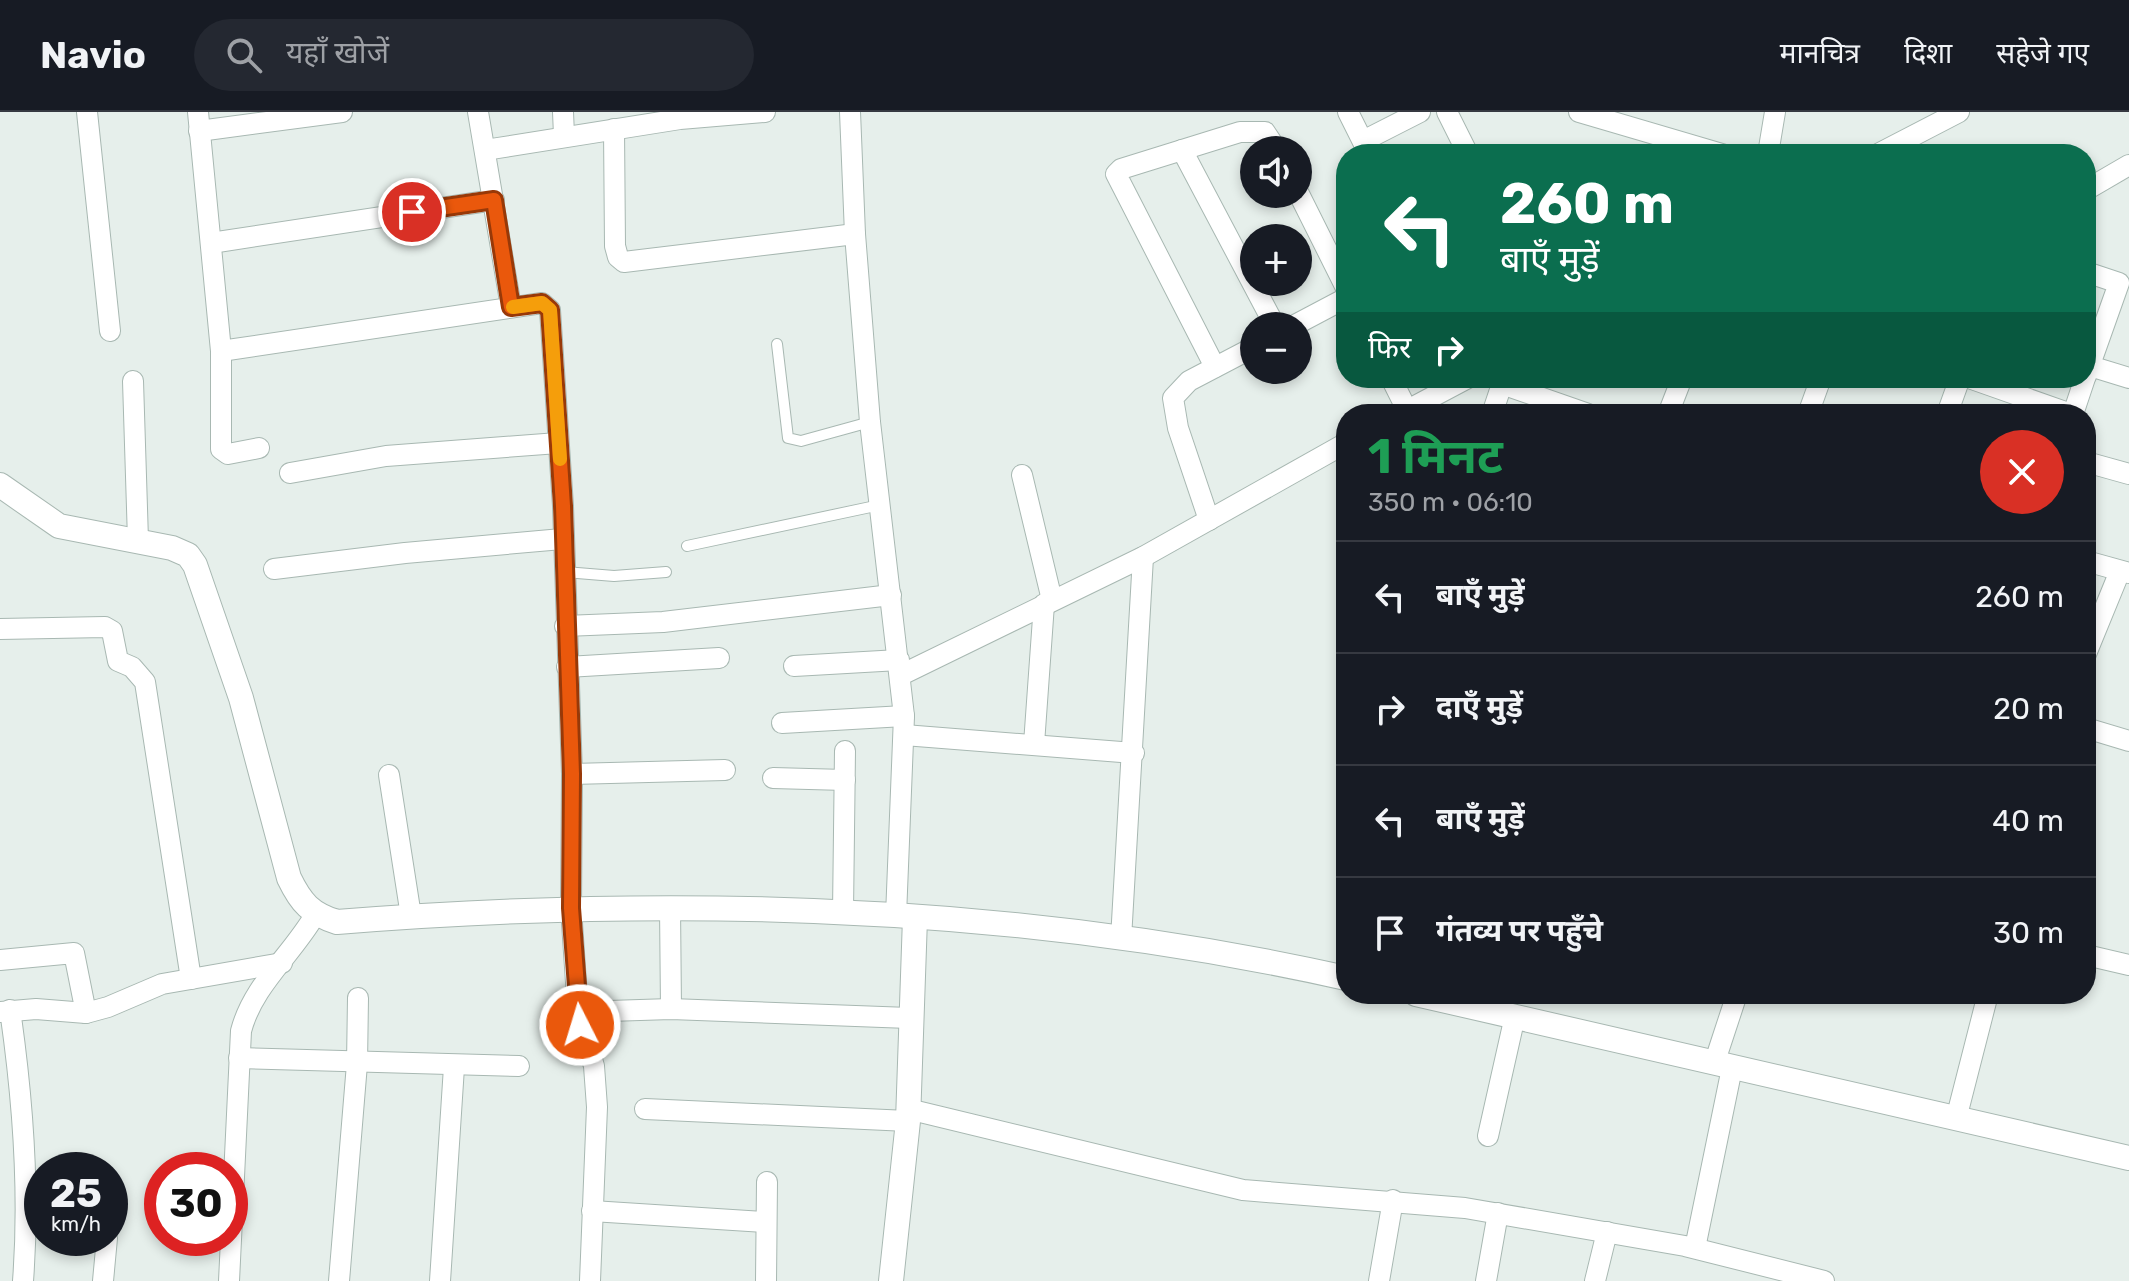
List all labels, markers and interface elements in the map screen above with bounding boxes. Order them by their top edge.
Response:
search box [194,19,754,91]
text: Navio [40,32,146,78]
icon: search [222,33,266,77]
text: यहाँ खोजें [286,35,389,71]
text: मानचित्र [1780,37,1860,70]
text: दिशा [1904,37,1952,70]
text: सहेजे गए [1996,37,2089,70]
map controls [1240,136,1312,384]
button: sound [1240,136,1312,208]
text: 260 m [1500,171,1674,237]
icon: left [1368,176,1472,280]
pin [378,178,446,246]
icon: arrive [390,190,434,234]
button: + [1240,224,1312,296]
text: बाएँ मुड़ें [1500,238,1599,281]
button: − [1240,312,1312,384]
icon: right [1427,328,1471,372]
text: फिर [1368,330,1411,366]
text: 1 मिनट [1368,428,1503,485]
button: close [1980,430,2064,514]
text: 350 m · 06:10 [1368,487,1533,518]
icon: left [1368,575,1412,619]
text: बाएँ मुड़ें [1436,577,1525,613]
text: 260 m [1975,579,2064,615]
icon: right [1368,687,1412,731]
text: दाएँ मुड़ें [1436,689,1523,725]
text: 20 m [1993,691,2064,727]
icon: left [1368,799,1412,843]
text: बाएँ मुड़ें [1436,801,1525,837]
text: 40 m [1992,803,2064,839]
icon: arrive [1368,911,1412,955]
text: गंतव्य पर पहुँचे [1436,913,1603,949]
text: 30 m [1993,915,2064,951]
position arrow [538,983,622,1067]
speed limit sign: 30 [144,1152,248,1256]
text: 25 [50,1170,102,1217]
text: km/h [51,1212,101,1236]

